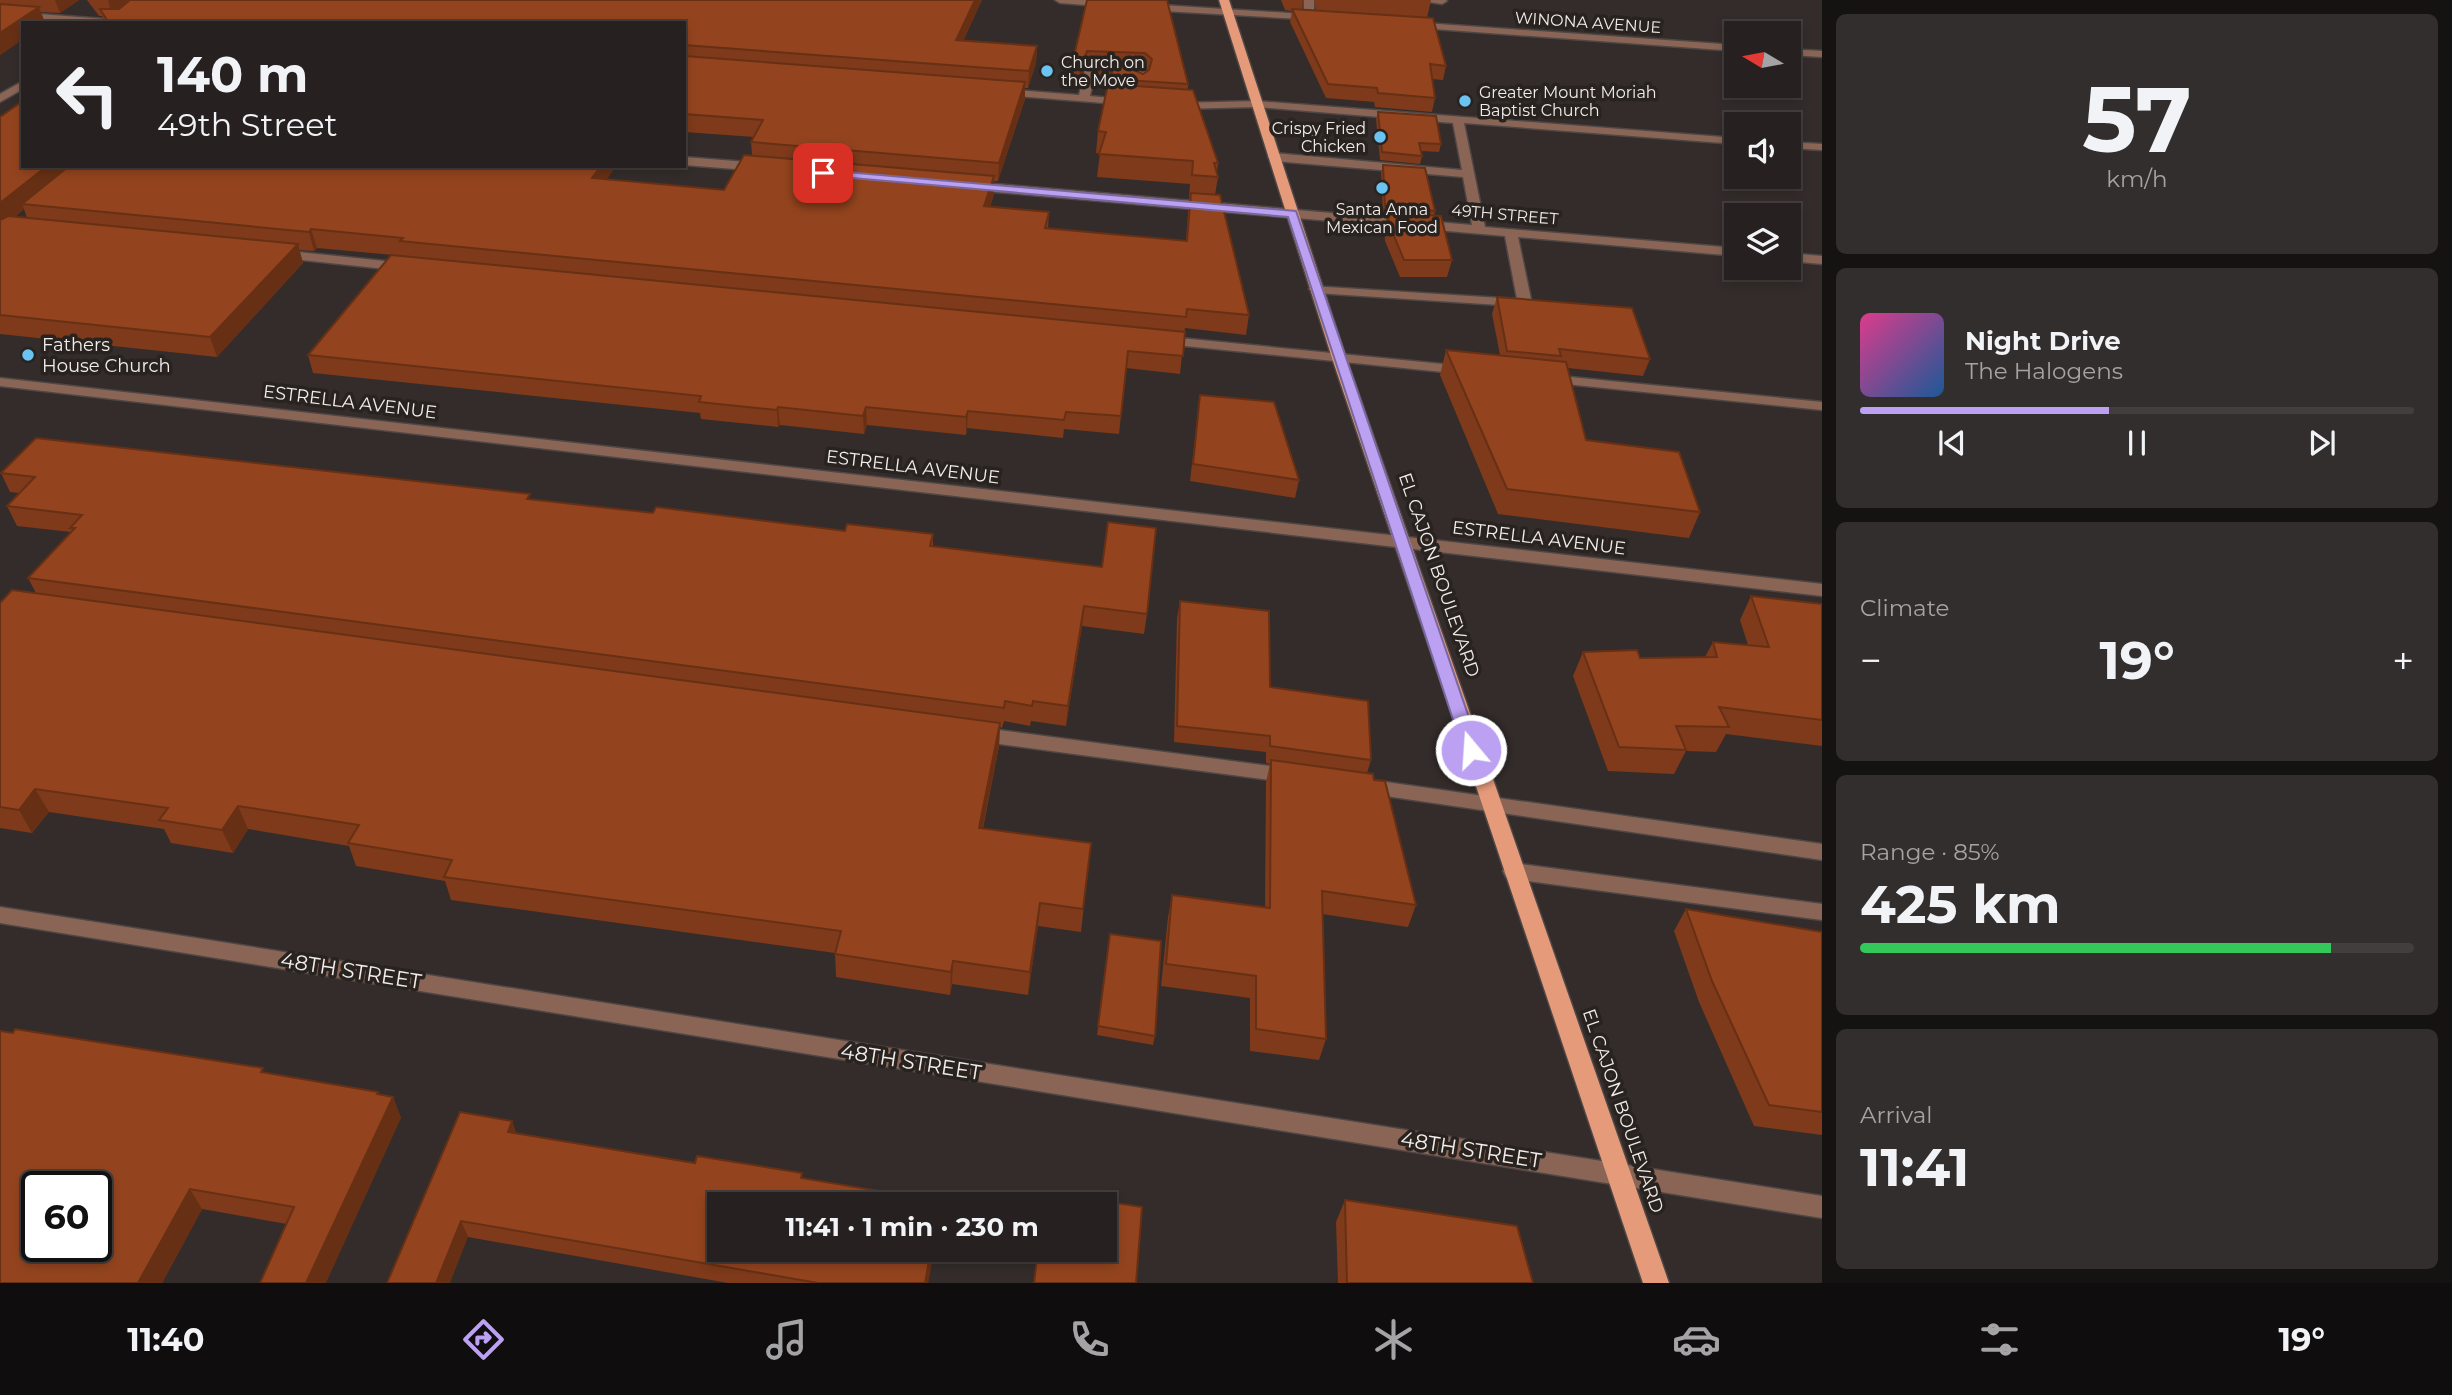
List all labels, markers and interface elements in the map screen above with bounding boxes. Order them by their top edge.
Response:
street label: WINONA AVENUE [1514,8,1662,37]
north arrow [1724,21,1801,98]
map controls [1724,21,1801,280]
text: 140 m [157,45,309,104]
icon: left [42,49,133,140]
place label: Church on the Move [1061,53,1145,90]
marker: Church on the Move [1039,63,1055,79]
text: 57 [2082,64,2192,175]
place label: Greater Mount Moriah Baptist Church [1479,83,1657,120]
marker: Greater Mount Moriah Baptist Church [1457,93,1473,109]
text: 49th Street [157,105,337,144]
button: sound [1724,112,1801,189]
place label: Crispy Fried Chicken [1272,119,1366,156]
marker: Crispy Fried Chicken [1372,129,1388,145]
pin [793,143,853,203]
icon: arrive [804,154,842,192]
text: km/h [2106,165,2168,193]
marker: Santa Anna Mexican Food [1374,180,1390,196]
place label: Santa Anna Mexican Food [1326,200,1438,237]
street label: 49TH STREET [1451,200,1560,229]
button: layers [1724,203,1801,280]
text: Night Drive [1965,325,2121,357]
place label: Fathers House Church [42,334,171,377]
marker: Fathers House Church [20,347,36,363]
text: The Halogens [1965,357,2123,385]
street label: ESTRELLA AVENUE [262,380,438,424]
icon: previous [1933,424,1971,462]
icon: pause [2118,424,2156,462]
icon: next [2303,424,2341,462]
street label: ESTRELLA AVENUE [825,445,1001,489]
street label: EL CAJON BOULEVARD [1394,470,1484,680]
street label: ESTRELLA AVENUE [1451,516,1627,560]
text: Climate [1860,594,1949,622]
text: 19° [2099,629,2175,692]
text: − [1860,637,1882,684]
text: + [2392,637,2414,684]
position arrow [1434,713,1508,787]
text: Range · 85% [1860,838,2000,866]
text: 425 km [1860,873,2061,936]
street label: 48TH STREET [279,947,423,994]
street label: EL CAJON BOULEVARD [1578,1006,1668,1216]
street label: 48TH STREET [839,1038,983,1085]
text: Arrival [1860,1101,1933,1129]
street label: 48TH STREET [1399,1126,1543,1173]
text: 11:41 [1860,1136,1969,1199]
speed limit sign: 60 [21,1171,112,1262]
text: 11:41 · 1 min · 230 m [785,1211,1039,1243]
icon: directions [459,1315,508,1364]
icon: music [762,1315,811,1364]
icon: phone [1065,1315,1114,1364]
icon: climate [1369,1315,1418,1364]
icon: car [1672,1315,1721,1364]
icon: filters [1975,1315,2024,1364]
text: 11:40 [127,1320,204,1359]
text: 19° [2278,1320,2325,1359]

